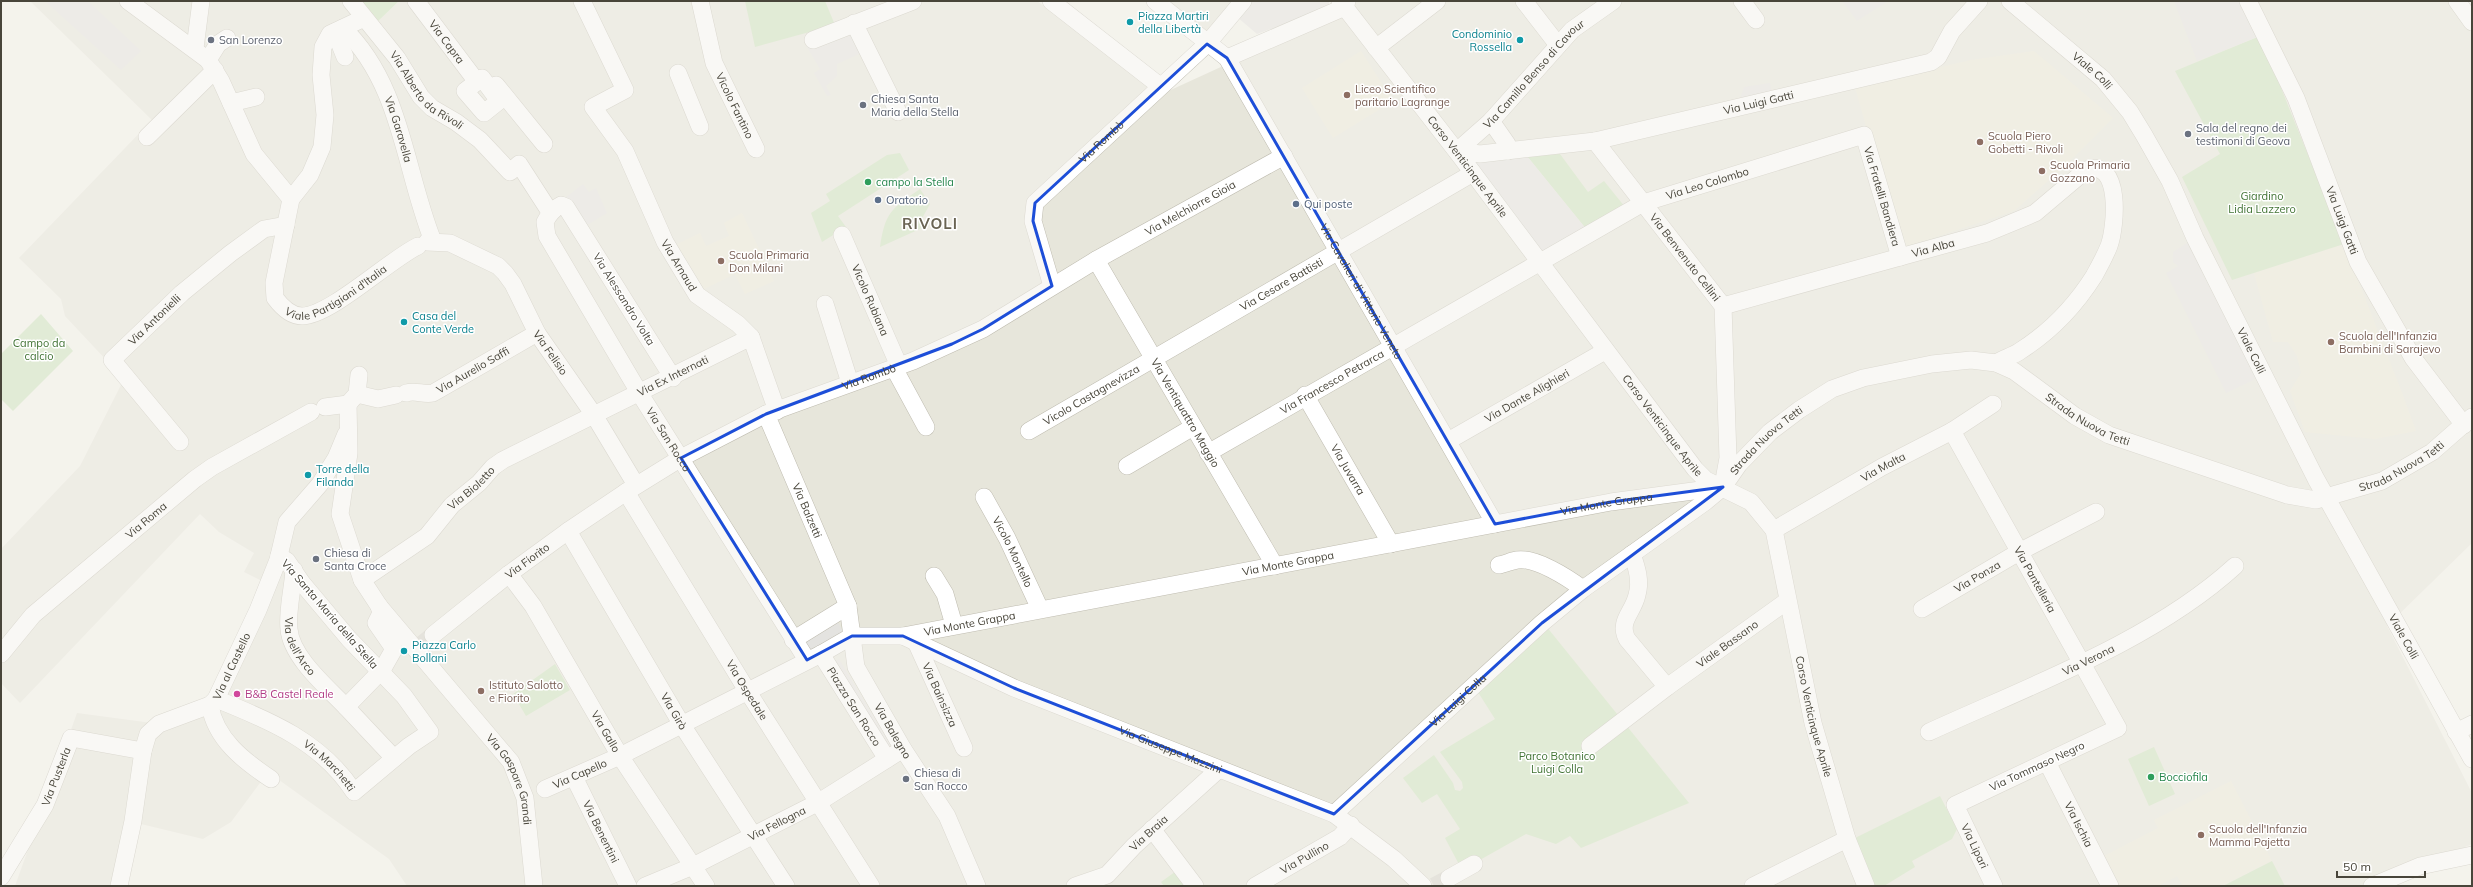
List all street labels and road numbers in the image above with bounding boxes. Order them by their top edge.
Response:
street label: Via Camillo Benso di Cavour [1480,16,1587,132]
street label: Via Capra [426,17,468,66]
street label: Via Alberto da Rivoli [387,48,466,132]
street label: Viale Colli [2069,49,2116,92]
street label: Vicolo Fantino [713,70,757,141]
street label: Via Luigi Gatti [1722,88,1795,118]
street label: Via Garavella [381,94,415,164]
street label: Corso Venticinque Aprile [1424,113,1511,220]
street label: Via Rombò [1076,118,1127,166]
street label: Via Fratelli Bandiera [1861,145,1903,248]
street label: Via Leo Colombo [1664,164,1750,203]
street label: Via Melchiorre Gioia [1142,177,1238,239]
street label: Via Luigi Gatti [2323,184,2361,256]
street label: Via Benvenuto Cellini [1647,210,1724,304]
street label: Via Cavalieri di Vittorio Veneto [1317,221,1406,362]
street label: Via Alba [1910,235,1956,260]
street label: Via Arnaud [658,237,700,294]
street label: Via Alessandro Volta [590,250,658,348]
street label: Via Cesare Battisti [1237,255,1326,314]
street label: Viale Partigiani d'Italia [282,262,389,323]
street label: Vicolo Rubiana [849,262,892,338]
street label: Via Antonielli [125,291,183,348]
street label: Viale Colli [2234,325,2269,376]
street label: Via Felisio [530,327,571,378]
street label: Via Aurelio Saffi [434,344,512,397]
street label: Via Francesco Petrarca [1278,346,1386,417]
street label: Via Ex Internati [635,352,711,399]
street label: Via Ventiquattro Maggio [1148,356,1223,470]
street label: Via Rombò [840,361,898,393]
street label: Vicolo Castagnevizza [1041,361,1142,428]
street label: Via Dante Alighieri [1482,366,1572,426]
street label: Corso Venticinque Aprile [1619,372,1705,479]
street label: Strada Nuova Tetti [2043,390,2132,449]
street label: Strada Nuova Tetti [1727,403,1805,478]
street label: Via San Rocco [643,405,694,474]
street label: Strada Nuova Tetti [2357,438,2447,494]
street label: Via Juvarra [1328,441,1368,498]
street label: Via Malta [1858,449,1908,485]
street label: Via Bioletto [445,463,498,513]
street label: Via Balzetti [789,481,825,540]
street label: Via Monte Grappa [1559,490,1653,518]
street label: Via Roma [122,499,170,542]
street label: Vicolo Montello [989,514,1036,590]
street label: Via Fiorito [502,540,552,582]
street label: Via Pantelleria [2011,544,2059,615]
street label: Via Monte Grappa [1241,548,1335,579]
street label: Via Santa Maria della Stella [279,556,381,672]
street label: Via Ponza [1951,557,2003,596]
street label: Via Monte Grappa [923,608,1017,639]
street label: Viale Colli [2386,611,2422,662]
street label: Via dell'Arco [282,617,319,678]
street label: Viale Bassano [1693,617,1761,671]
street label: Via al Castello [210,630,253,702]
street label: Via Verona [2060,641,2117,678]
street label: Corso Venticinque Aprile [1793,655,1835,779]
street label: Via Ospedale [723,657,771,723]
street label: Via Bainsizza [919,660,961,729]
street label: Piazza San Rocco [824,664,884,749]
street label: Via Luigi Colla [1426,671,1489,730]
street label: Via Girò [658,690,690,732]
street label: Via Balegno [871,701,914,761]
street label: Via Gallo [588,708,623,755]
street label: Via Giuseppe Mazzini [1117,723,1224,776]
street label: Via Gaspare Grandi [483,731,535,825]
street label: Via Marchetti [301,737,358,794]
street label: Via Tommaso Negro [1987,738,2087,794]
street label: Via Pusterla [38,745,74,808]
street label: Via Capello [550,756,609,792]
street label: Via Benentini [580,798,622,865]
street label: Via Ischia [2061,799,2096,850]
street label: Via Fellogna [746,803,808,844]
street label: Via Braia [1126,812,1171,854]
street label: Via Lipari [1958,821,1992,871]
street label: Via Pullino [1278,838,1331,877]

